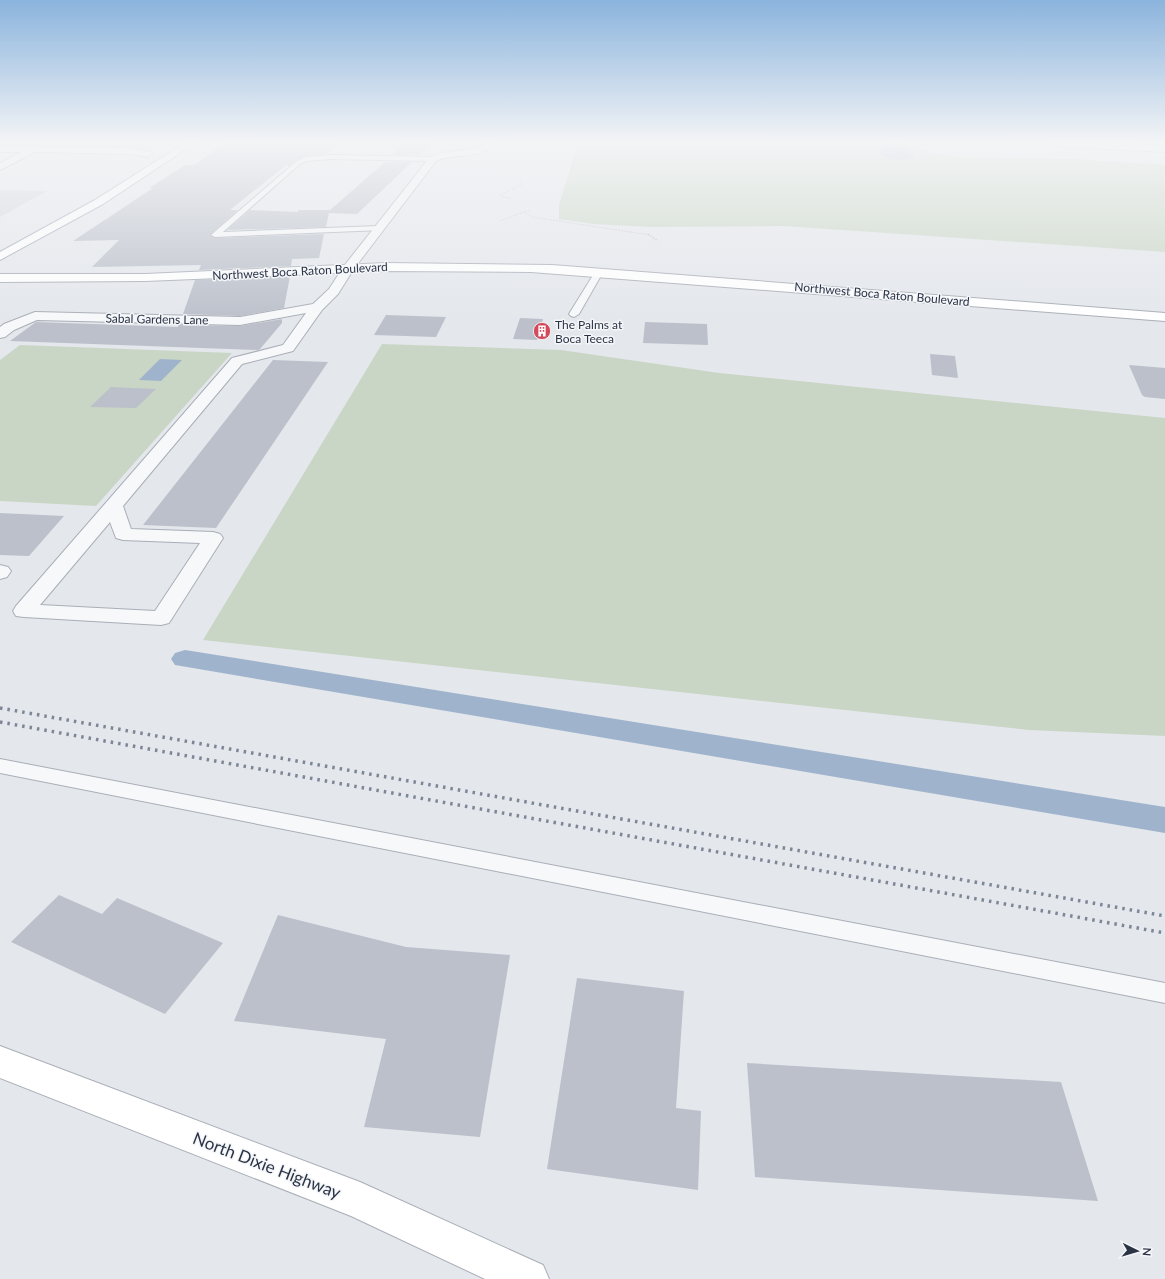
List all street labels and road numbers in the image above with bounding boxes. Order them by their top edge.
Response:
street label: Northwest Boca Raton Boulevard [212,259,388,283]
street label: Northwest Boca Raton Boulevard [794,279,970,309]
street label: Sabal Gardens Lane [105,311,209,327]
street label: North Dixie Highway [190,1127,344,1203]

